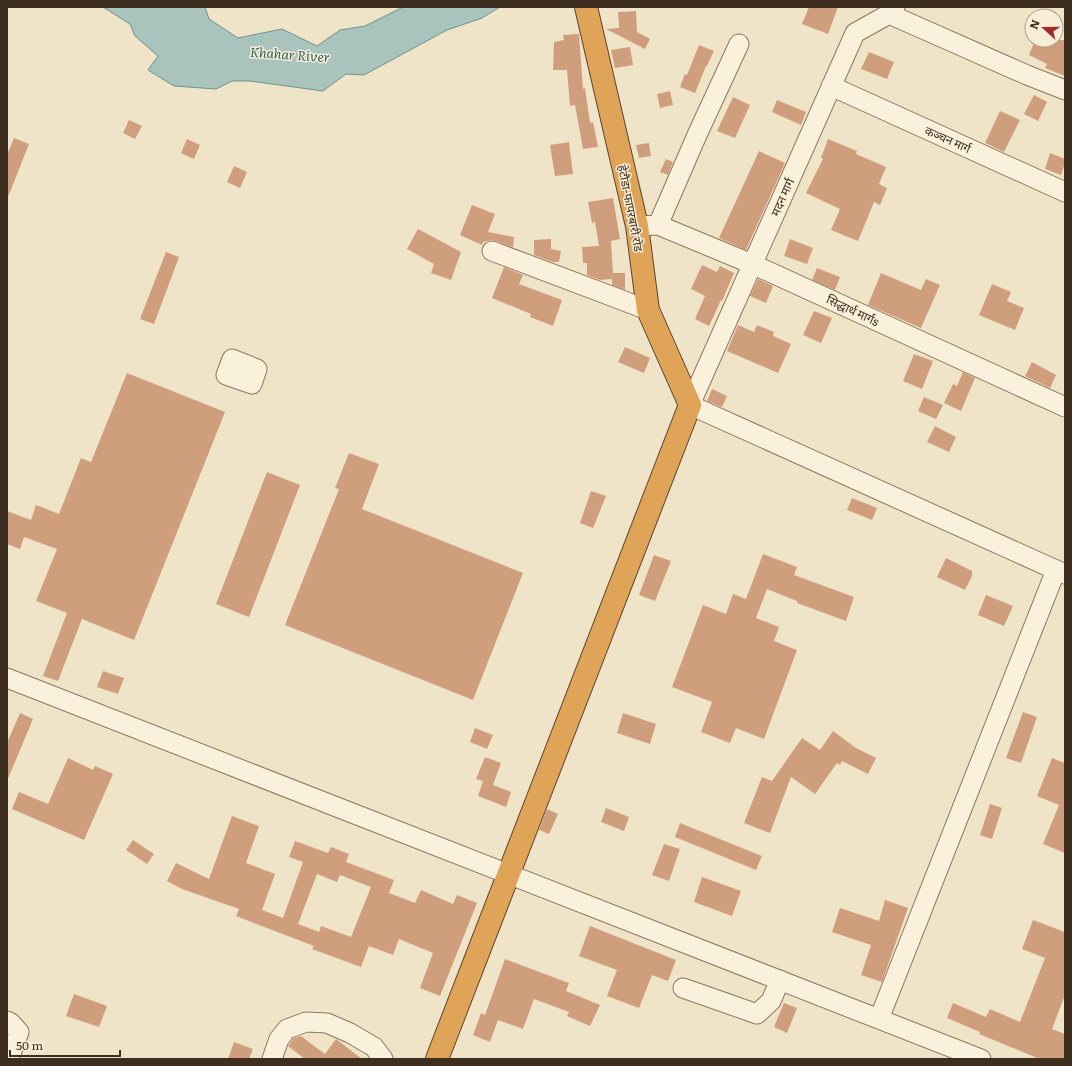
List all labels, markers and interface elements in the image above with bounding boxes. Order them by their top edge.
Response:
north arrow [1024,8,1064,48]
text: N [1025,17,1043,31]
water label: Khahar River [249,42,331,66]
street label: कञ्चन मार्ग [922,121,975,158]
street label: हेटौडा-फापरबारी रोड [614,163,648,254]
street label: मदन मार्ग [766,174,799,219]
street label: सिद्धार्थ मार्गs [824,290,883,330]
scale bar [10,1032,120,1058]
text: 50 m [16,1036,43,1054]

